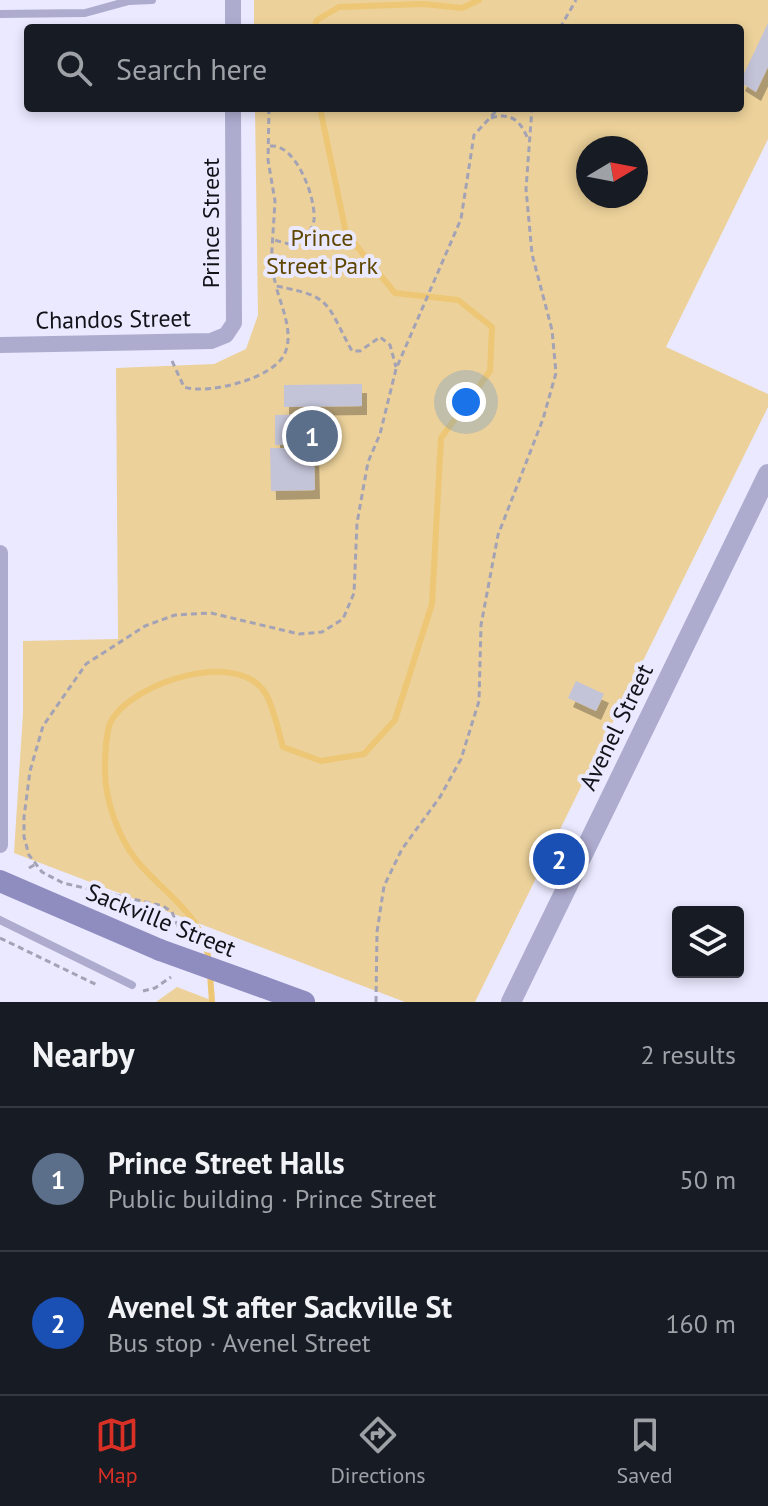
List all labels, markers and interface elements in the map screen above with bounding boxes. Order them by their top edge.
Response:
search box [24,24,744,112]
icon: search [52,46,96,90]
text: Search here [116,49,267,88]
north arrow [576,136,648,208]
street label: Prince Street [195,158,226,288]
park label: Prince Street Park [266,222,378,281]
street label: Chandos Street [35,302,191,336]
your location [446,382,486,422]
pin: 1 [286,406,338,466]
street label: Avenel Street [572,659,660,795]
pin: 2 [533,829,585,889]
street label: Sackville Street [82,876,240,964]
map controls [672,906,744,978]
button: layers [672,906,744,978]
text: Nearby [32,1032,134,1076]
text: 2 results [641,1038,736,1071]
text: Prince Street Halls [108,1143,345,1182]
text: 1 [51,1163,65,1196]
text: 50 m [680,1163,736,1196]
text: Public building · Prince Street [108,1182,436,1215]
text: Avenel St after Sackville St [108,1287,452,1326]
text: 2 [51,1307,65,1340]
text: 160 m [665,1307,736,1340]
text: Bus stop · Avenel Street [108,1326,371,1359]
tab: Map [95,1413,139,1489]
tab: Directions [330,1413,426,1489]
tab: Saved [617,1413,672,1489]

